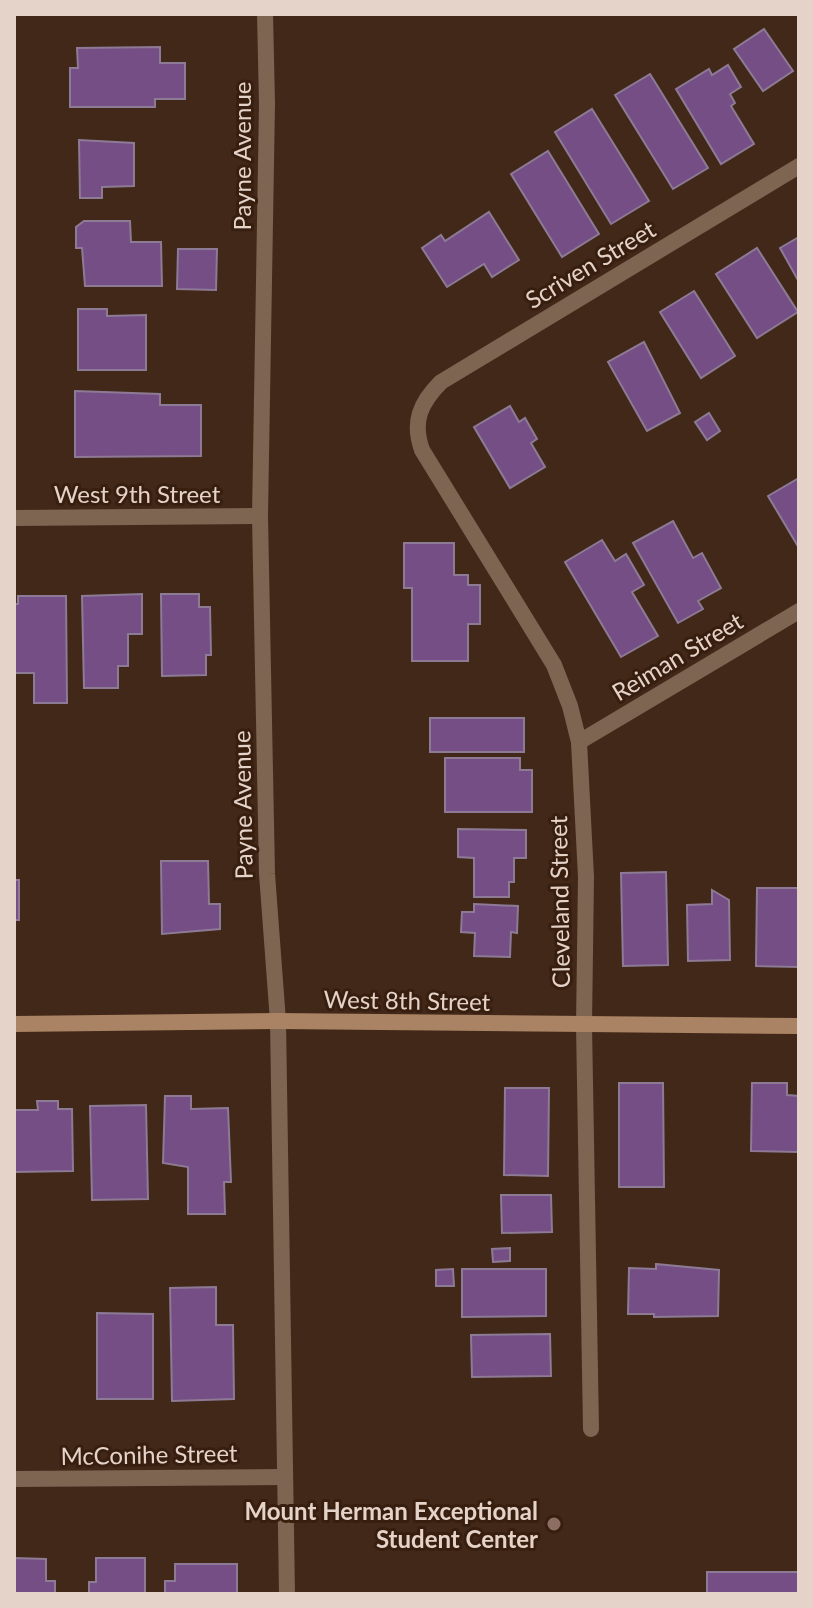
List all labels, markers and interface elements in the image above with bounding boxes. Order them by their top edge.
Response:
street label: Payne Avenue [227,82,256,230]
street label: Scriven Street [520,214,661,314]
street label: West 9th Street [54,479,221,508]
street label: Reiman Street [606,605,748,706]
street label: Payne Avenue [226,730,258,880]
street label: Cleveland Street [543,815,575,989]
street label: West 8th Street [323,984,491,1016]
street label: McConihe Street [60,1438,238,1470]
place label: Mount Herman Exceptional Student Center [244,1496,538,1553]
marker: Mount Herman Exceptional Student Center [545,1515,563,1533]

